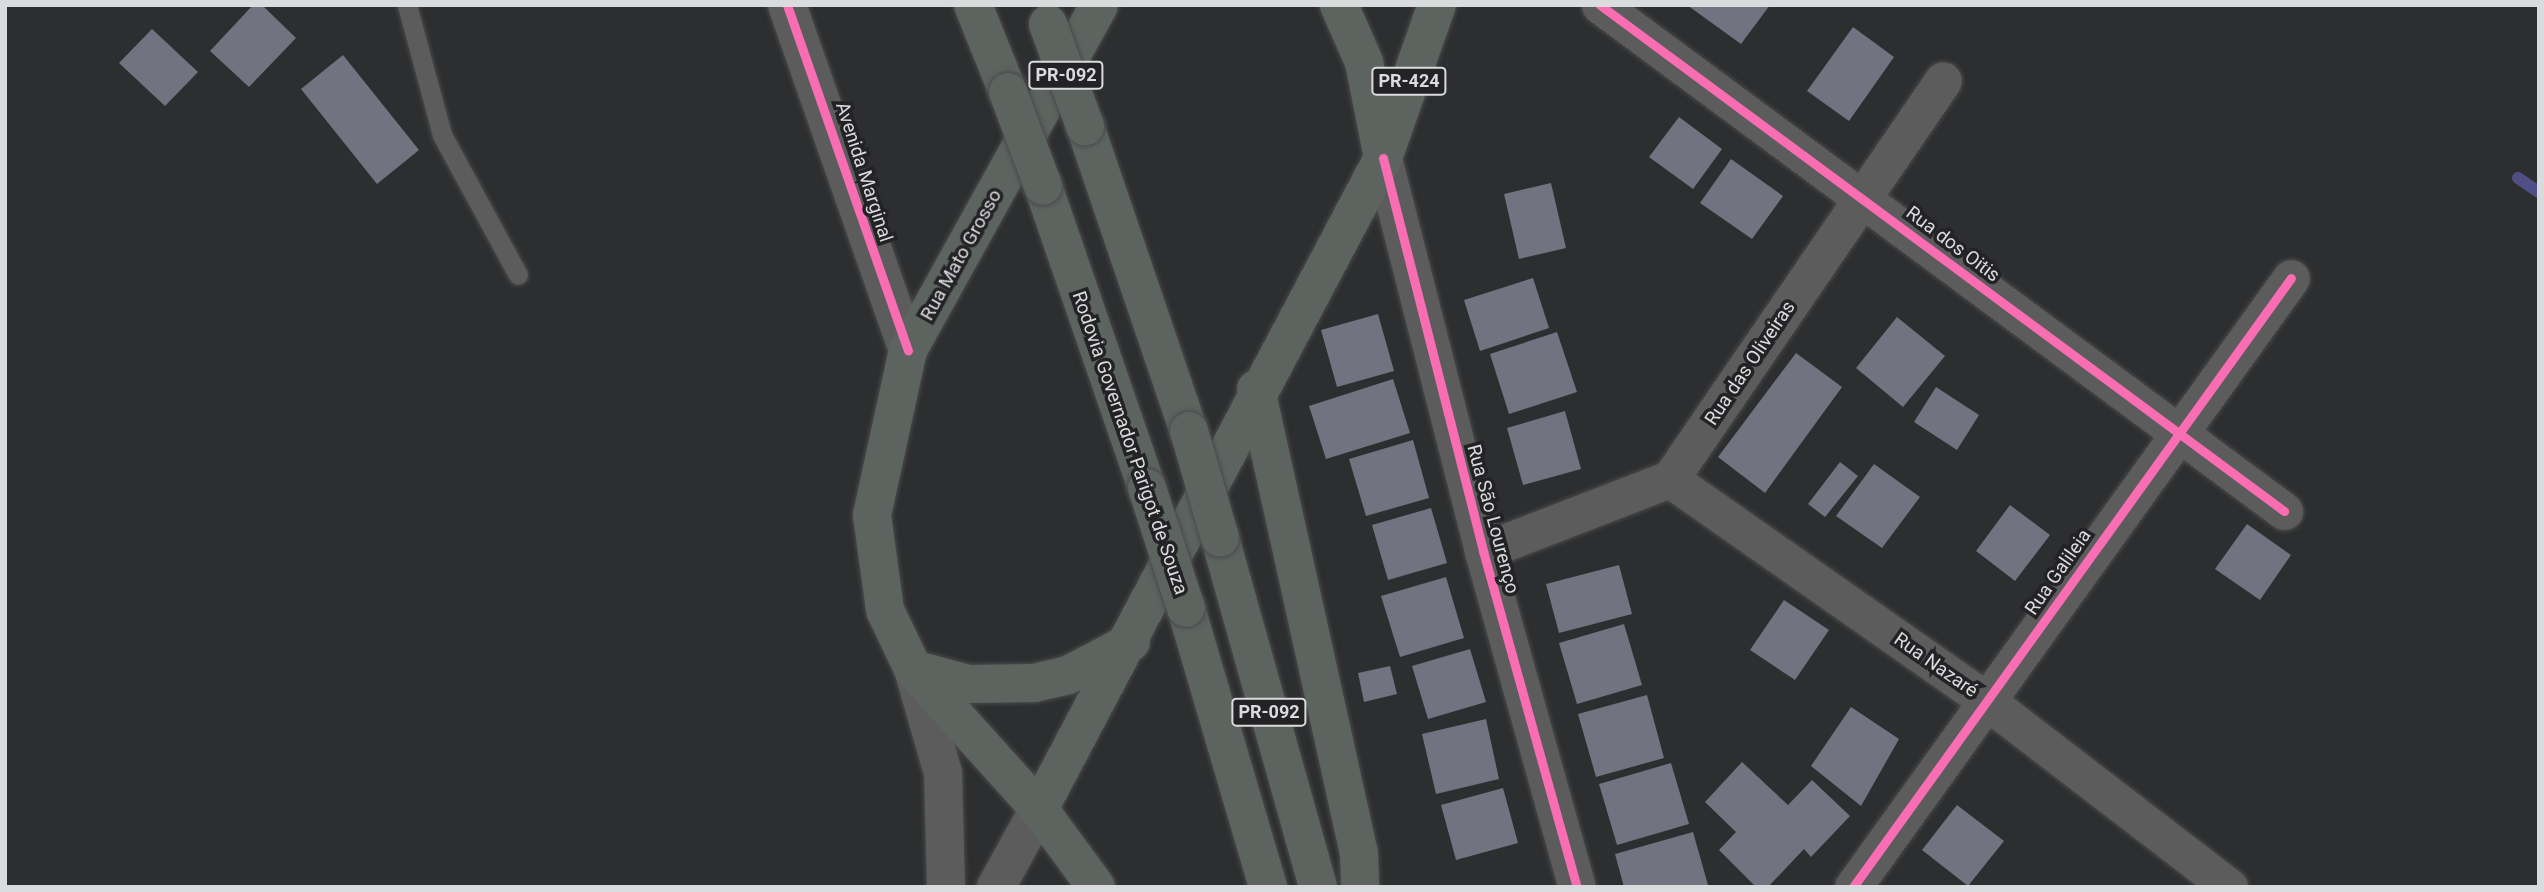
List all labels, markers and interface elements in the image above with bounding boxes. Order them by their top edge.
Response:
road number: PR-092 [1028,60,1104,90]
road number: PR-424 [1370,66,1448,96]
street label: Avenida Marginal [831,99,897,245]
street label: Rua Mato Grosso [916,186,1006,324]
street label: Rua dos Oitis [1902,201,2004,287]
street label: Rodovia Governador Parigot de Souza [1067,288,1193,598]
street label: Rua das Oliveiras [1700,296,1800,430]
street label: Rua São Lourenço [1462,442,1524,596]
street label: Rua Galileia [2020,525,2096,619]
street label: Rua Nazaré [1890,628,1982,702]
road number: PR-092 [1230,698,1308,726]

